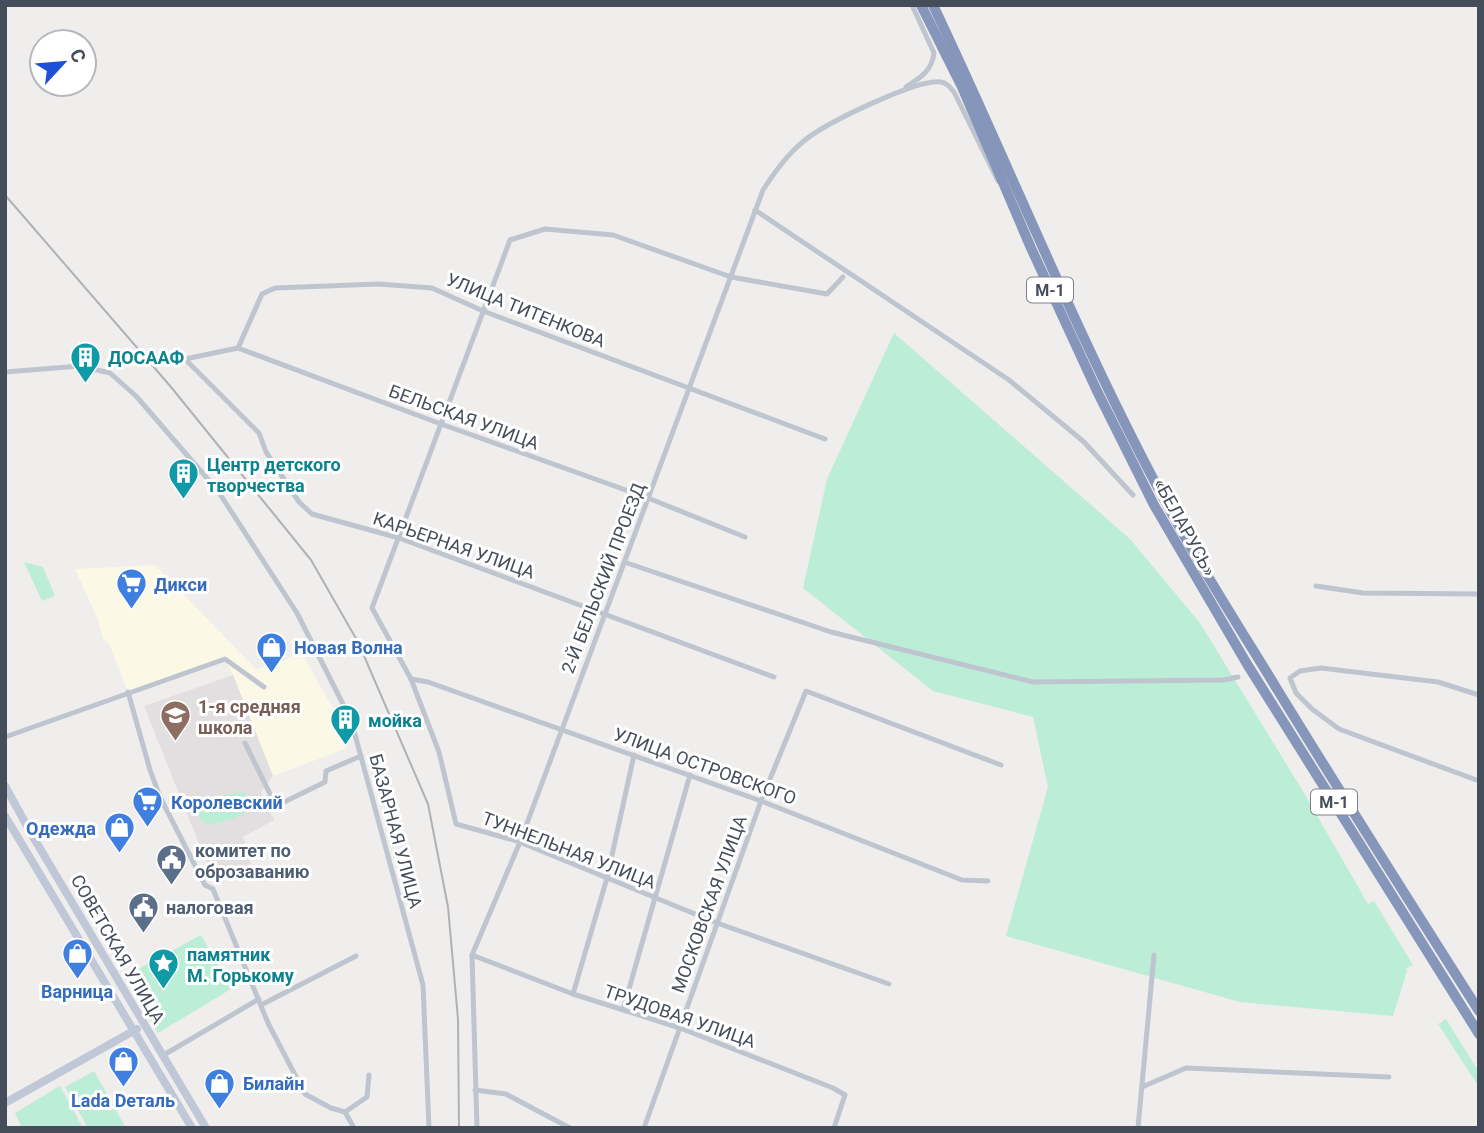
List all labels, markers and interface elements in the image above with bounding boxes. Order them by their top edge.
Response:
north arrow [28,28,98,98]
text: С [65,45,91,66]
street label: УЛИЦА ТИТЕНКОВА [444,269,609,352]
road number: М-1 [1027,278,1073,302]
building icon: ДОСААФ [68,340,102,384]
place label: ДОСААФ [108,347,185,368]
street label: БЕЛЬСКАЯ УЛИЦА [386,380,542,454]
place label: Центр детского творчества [207,454,341,496]
building icon: Центр детского творчества [167,457,201,501]
street label: «БЕЛАРУСЬ» [1149,474,1221,580]
street label: 2-Й БЕЛЬСКИЙ ПРОЕЗД [557,479,649,676]
street label: КАРЬЕРНАЯ УЛИЦА [370,507,538,583]
supermarket icon: Дикси [114,567,148,611]
place label: Дикси [154,574,207,595]
shop icon: Новая Волна [254,630,288,674]
place label: Новая Волна [294,637,403,658]
place label: 1-я средняя школа [198,696,301,738]
school or university icon: 1-я средняя школа [158,699,192,743]
building icon: мойка [328,703,362,747]
place label: мойка [368,710,422,731]
street label: УЛИЦА ОСТРОВСКОГО [611,723,799,809]
street label: БАЗАРНАЯ УЛИЦА [365,751,427,911]
supermarket icon: Королевский [131,785,165,829]
road number: М-1 [1311,790,1357,814]
place label: Королевский [171,792,283,813]
street label: ТУННЕЛЬНАЯ УЛИЦА [479,807,659,893]
shop icon: Одежда [102,811,136,855]
street label: МОСКОВСКАЯ УЛИЦА [667,812,751,996]
place label: Одежда [26,818,96,839]
place label: комитет по оброзаванию [195,840,310,882]
public building icon: комитет по оброзаванию [155,843,189,887]
street label: СОВЕТСКАЯ УЛИЦА [67,871,169,1028]
public building icon: налоговая [126,890,160,934]
place label: налоговая [166,897,254,918]
shop icon: Варница [60,936,94,980]
place label: памятник М. Горькому [187,944,295,986]
place icon: памятник М. Горькому [147,947,181,991]
street label: ТРУДОВАЯ УЛИЦА [602,980,759,1052]
place label: Варница [41,981,113,1002]
shop icon: Lada Dеталь [106,1045,140,1089]
shop icon: Билайн [203,1066,237,1110]
place label: Билайн [243,1073,304,1094]
place label: Lada Dеталь [71,1090,175,1111]

